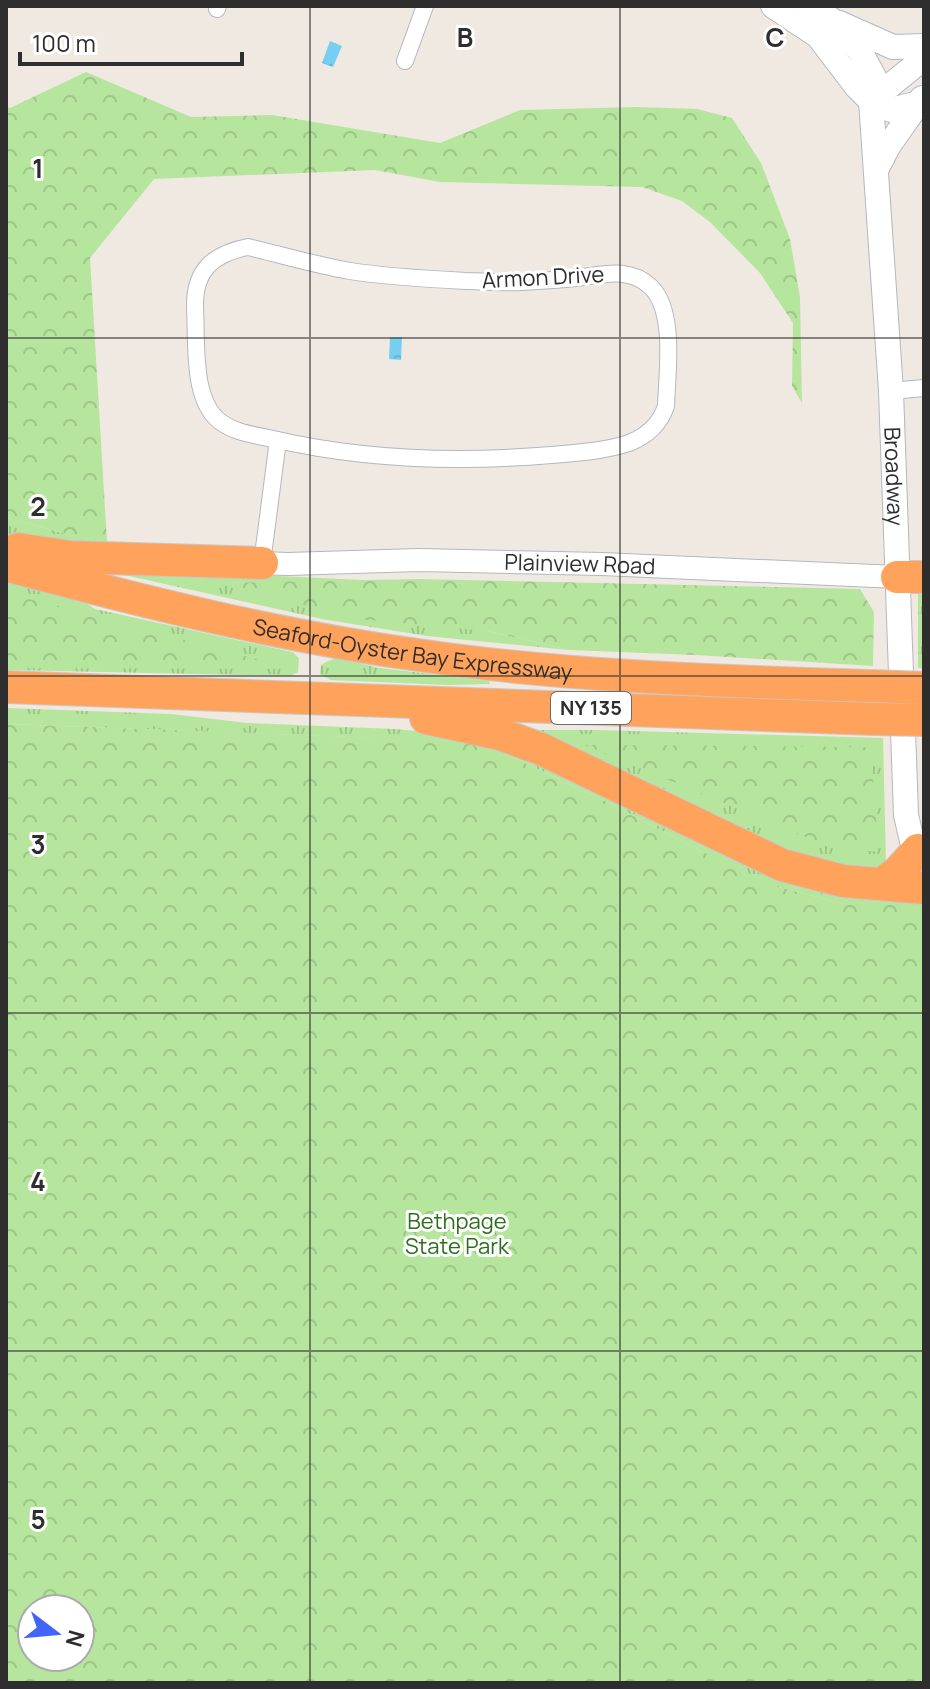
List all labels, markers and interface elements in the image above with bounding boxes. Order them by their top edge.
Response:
scale bar [20,16,242,66]
text: B [457,19,473,55]
text: C [765,19,785,55]
text: 100 m [32,26,96,59]
text: 1 [32,150,44,186]
street label: Armon Drive [481,259,605,295]
street label: Broadway [877,426,911,527]
text: 2 [30,488,46,524]
street label: Plainview Road [504,547,656,581]
street label: Seaford-Oyster Bay Expressway [250,611,574,687]
road number: NY 135 [551,692,631,724]
text: 3 [30,826,46,862]
text: 4 [30,1163,46,1199]
park label: Bethpage State Park [405,1206,510,1261]
text: 5 [30,1501,46,1537]
north arrow [16,1593,96,1673]
text: N [59,1627,92,1650]

